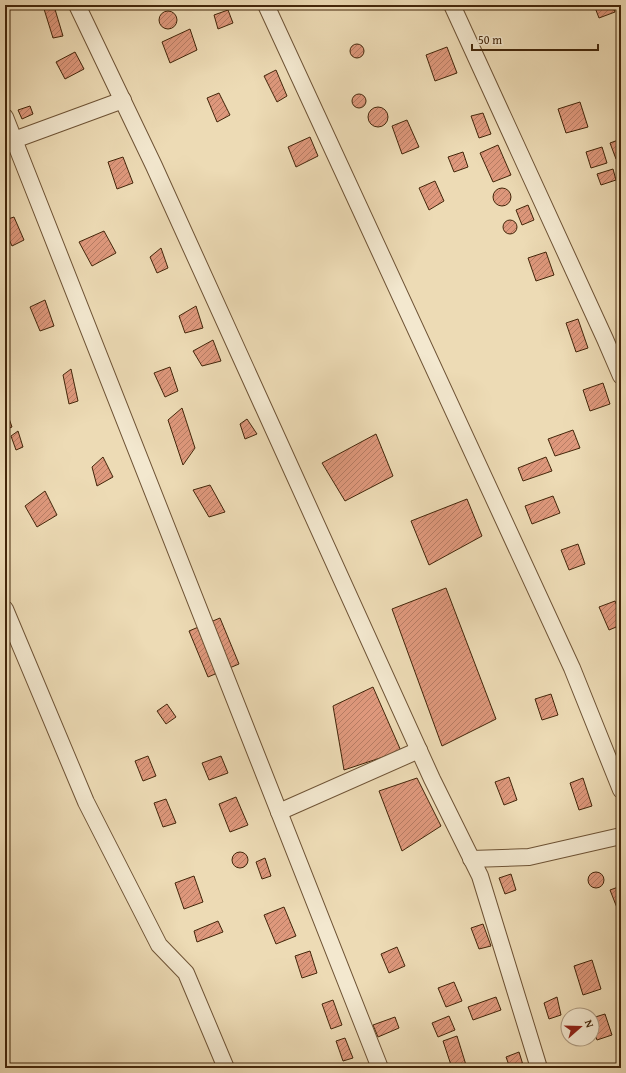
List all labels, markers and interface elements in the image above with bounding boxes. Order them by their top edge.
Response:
scale bar [472,26,598,52]
text: 50 m [478,31,502,48]
north arrow [560,1007,600,1047]
text: N [581,1017,598,1030]

